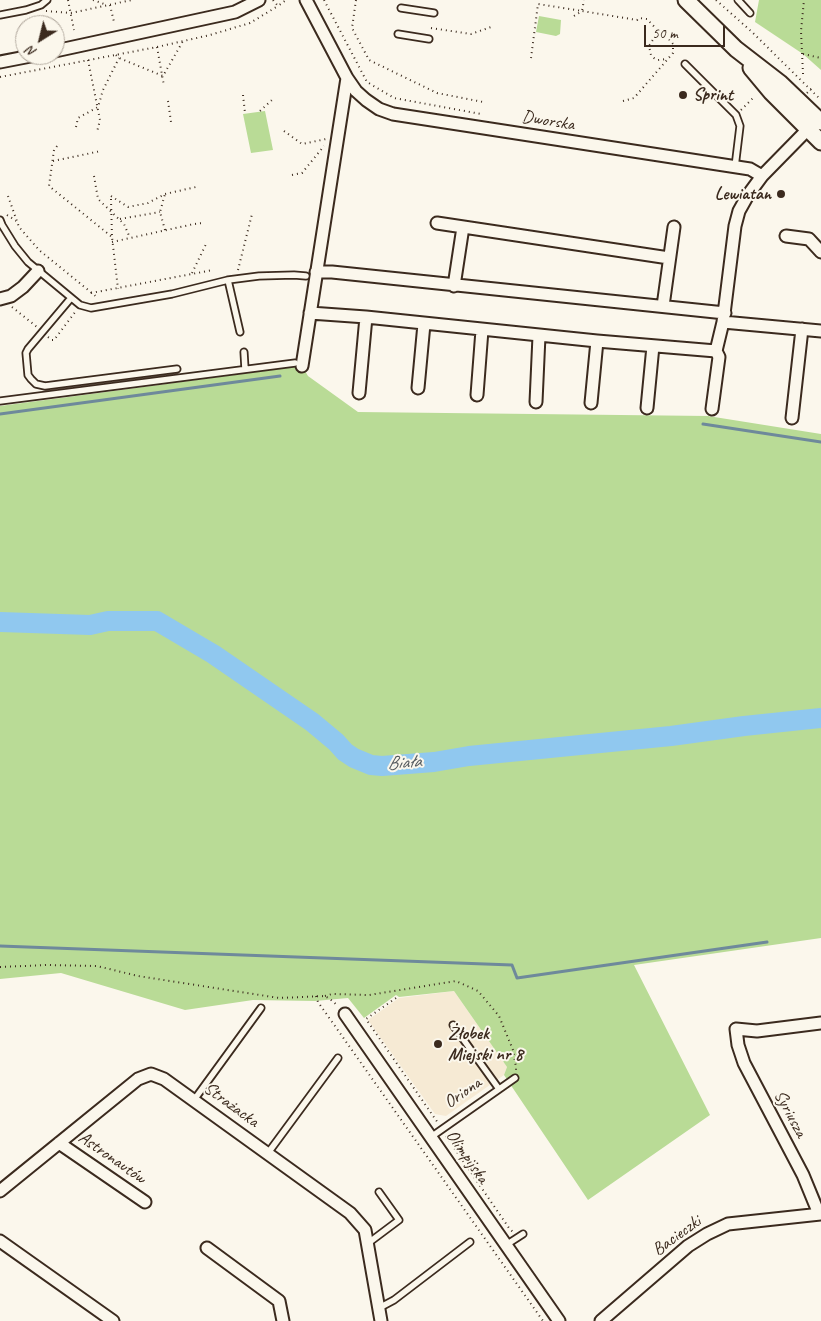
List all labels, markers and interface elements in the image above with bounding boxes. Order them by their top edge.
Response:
north arrow [15,15,65,65]
scale bar [646,15,727,47]
text: 50 m [652,24,678,43]
text: N [23,42,40,61]
place label: Sprint [693,84,733,106]
marker: Sprint [677,89,689,101]
street label: Dworska [520,106,576,136]
place label: Lewiatan [715,183,771,205]
marker: Lewiatan [775,188,787,200]
water label: Biała [386,750,422,776]
place label: Żłobek Miejski nr 8 [448,1023,523,1066]
marker: Żłobek Miejski nr 8 [432,1038,444,1050]
street label: Oriona [440,1072,486,1114]
street label: Strażacka [199,1078,263,1132]
street label: Syriusza [769,1087,811,1141]
street label: Olimpijska [441,1126,493,1188]
street label: Astronautów [74,1127,150,1189]
street label: Bacieczki [648,1211,706,1261]

